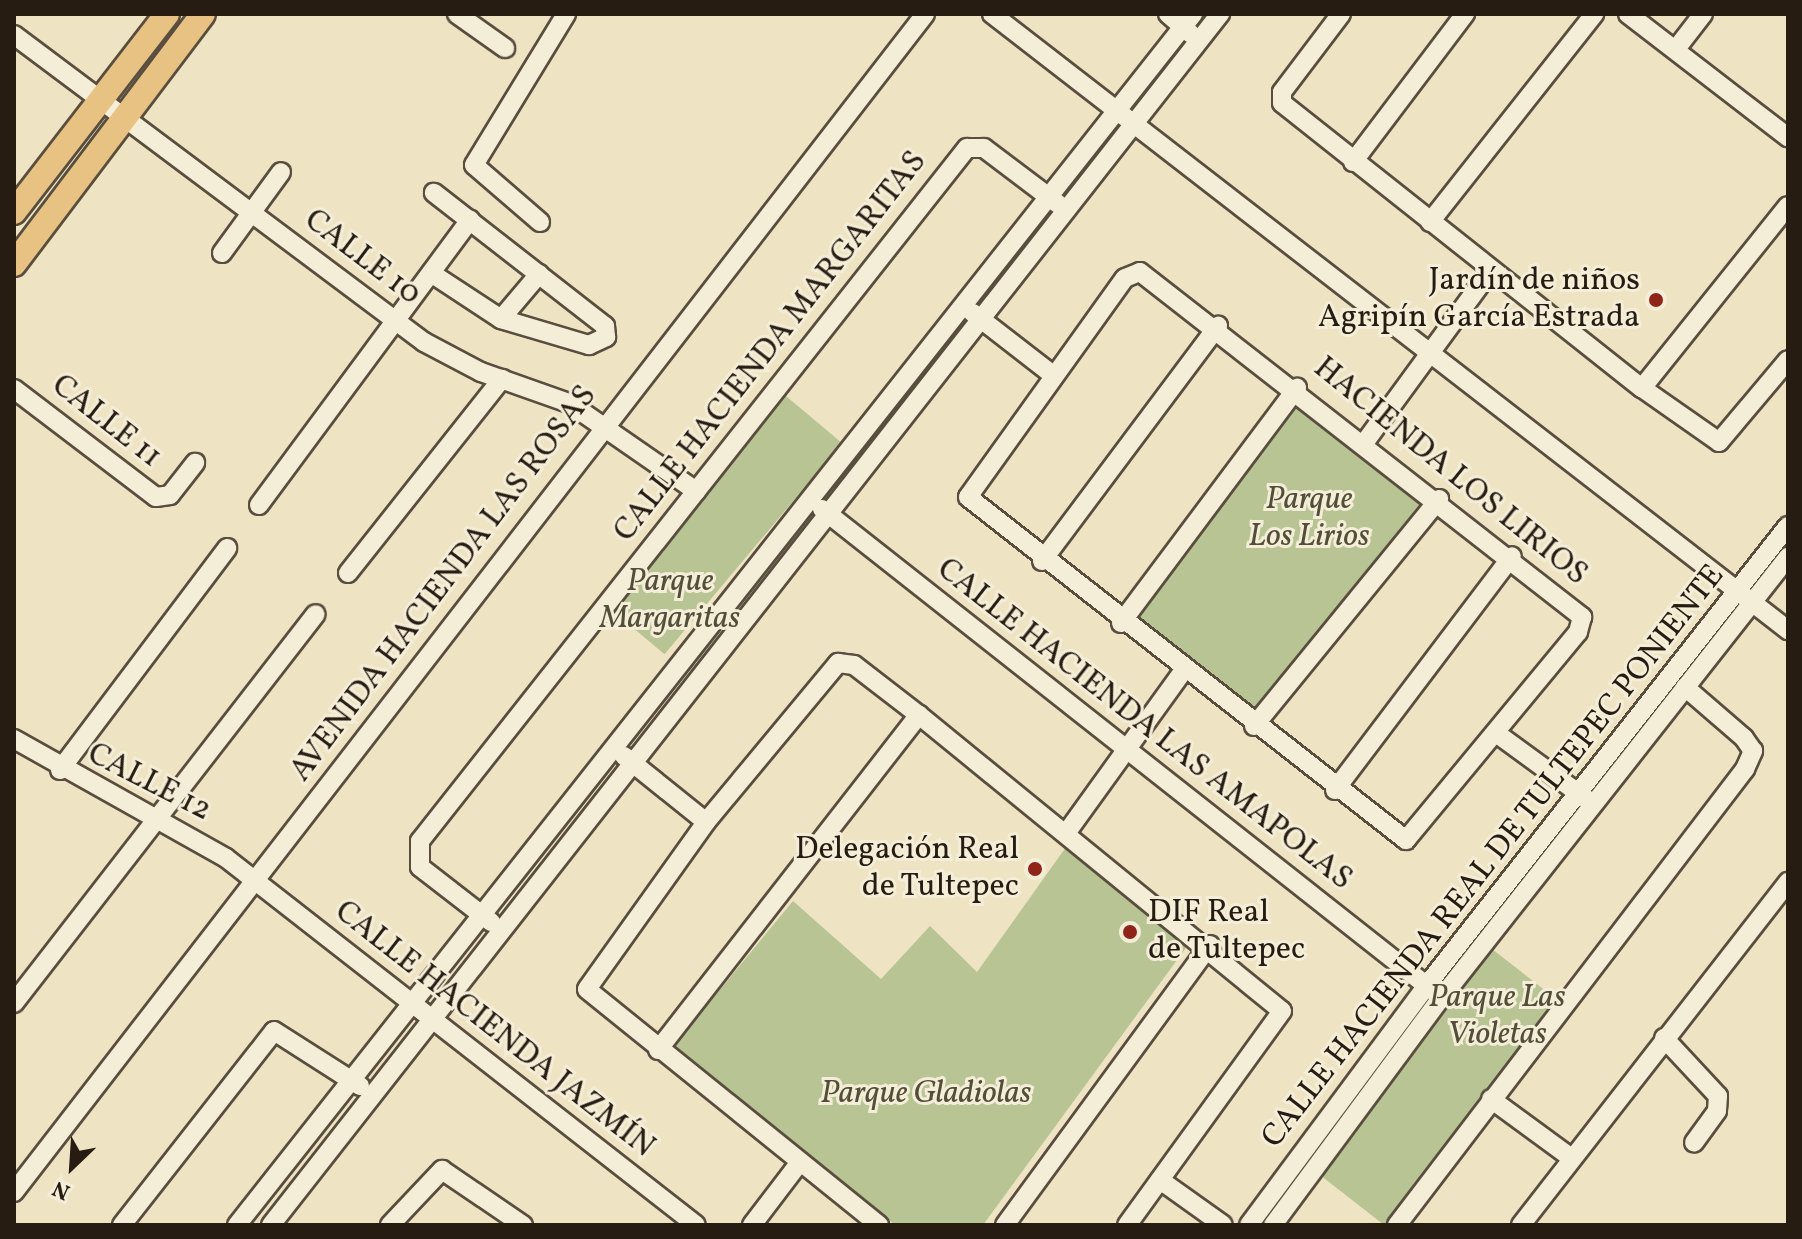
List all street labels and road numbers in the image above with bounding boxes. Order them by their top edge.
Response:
street label: CALLE HACIENDA MARGARITAS [606,144,936,550]
street label: CALLE 10 [296,202,428,314]
street label: HACIENDA LOS LIRIOS [1305,350,1595,594]
street label: CALLE 11 [43,367,169,477]
street label: AVENIDA HACIENDA LAS ROSAS [282,378,606,790]
street label: CALLE HACIENDA LAS AMAPOLAS [929,551,1359,899]
street label: CALLE HACIENDA REAL DE TULTEPEC PONIENTE [1254,558,1734,1156]
street label: CALLE 12 [81,736,217,830]
street label: CALLE HACIENDA JAZMÍN [326,893,662,1167]

